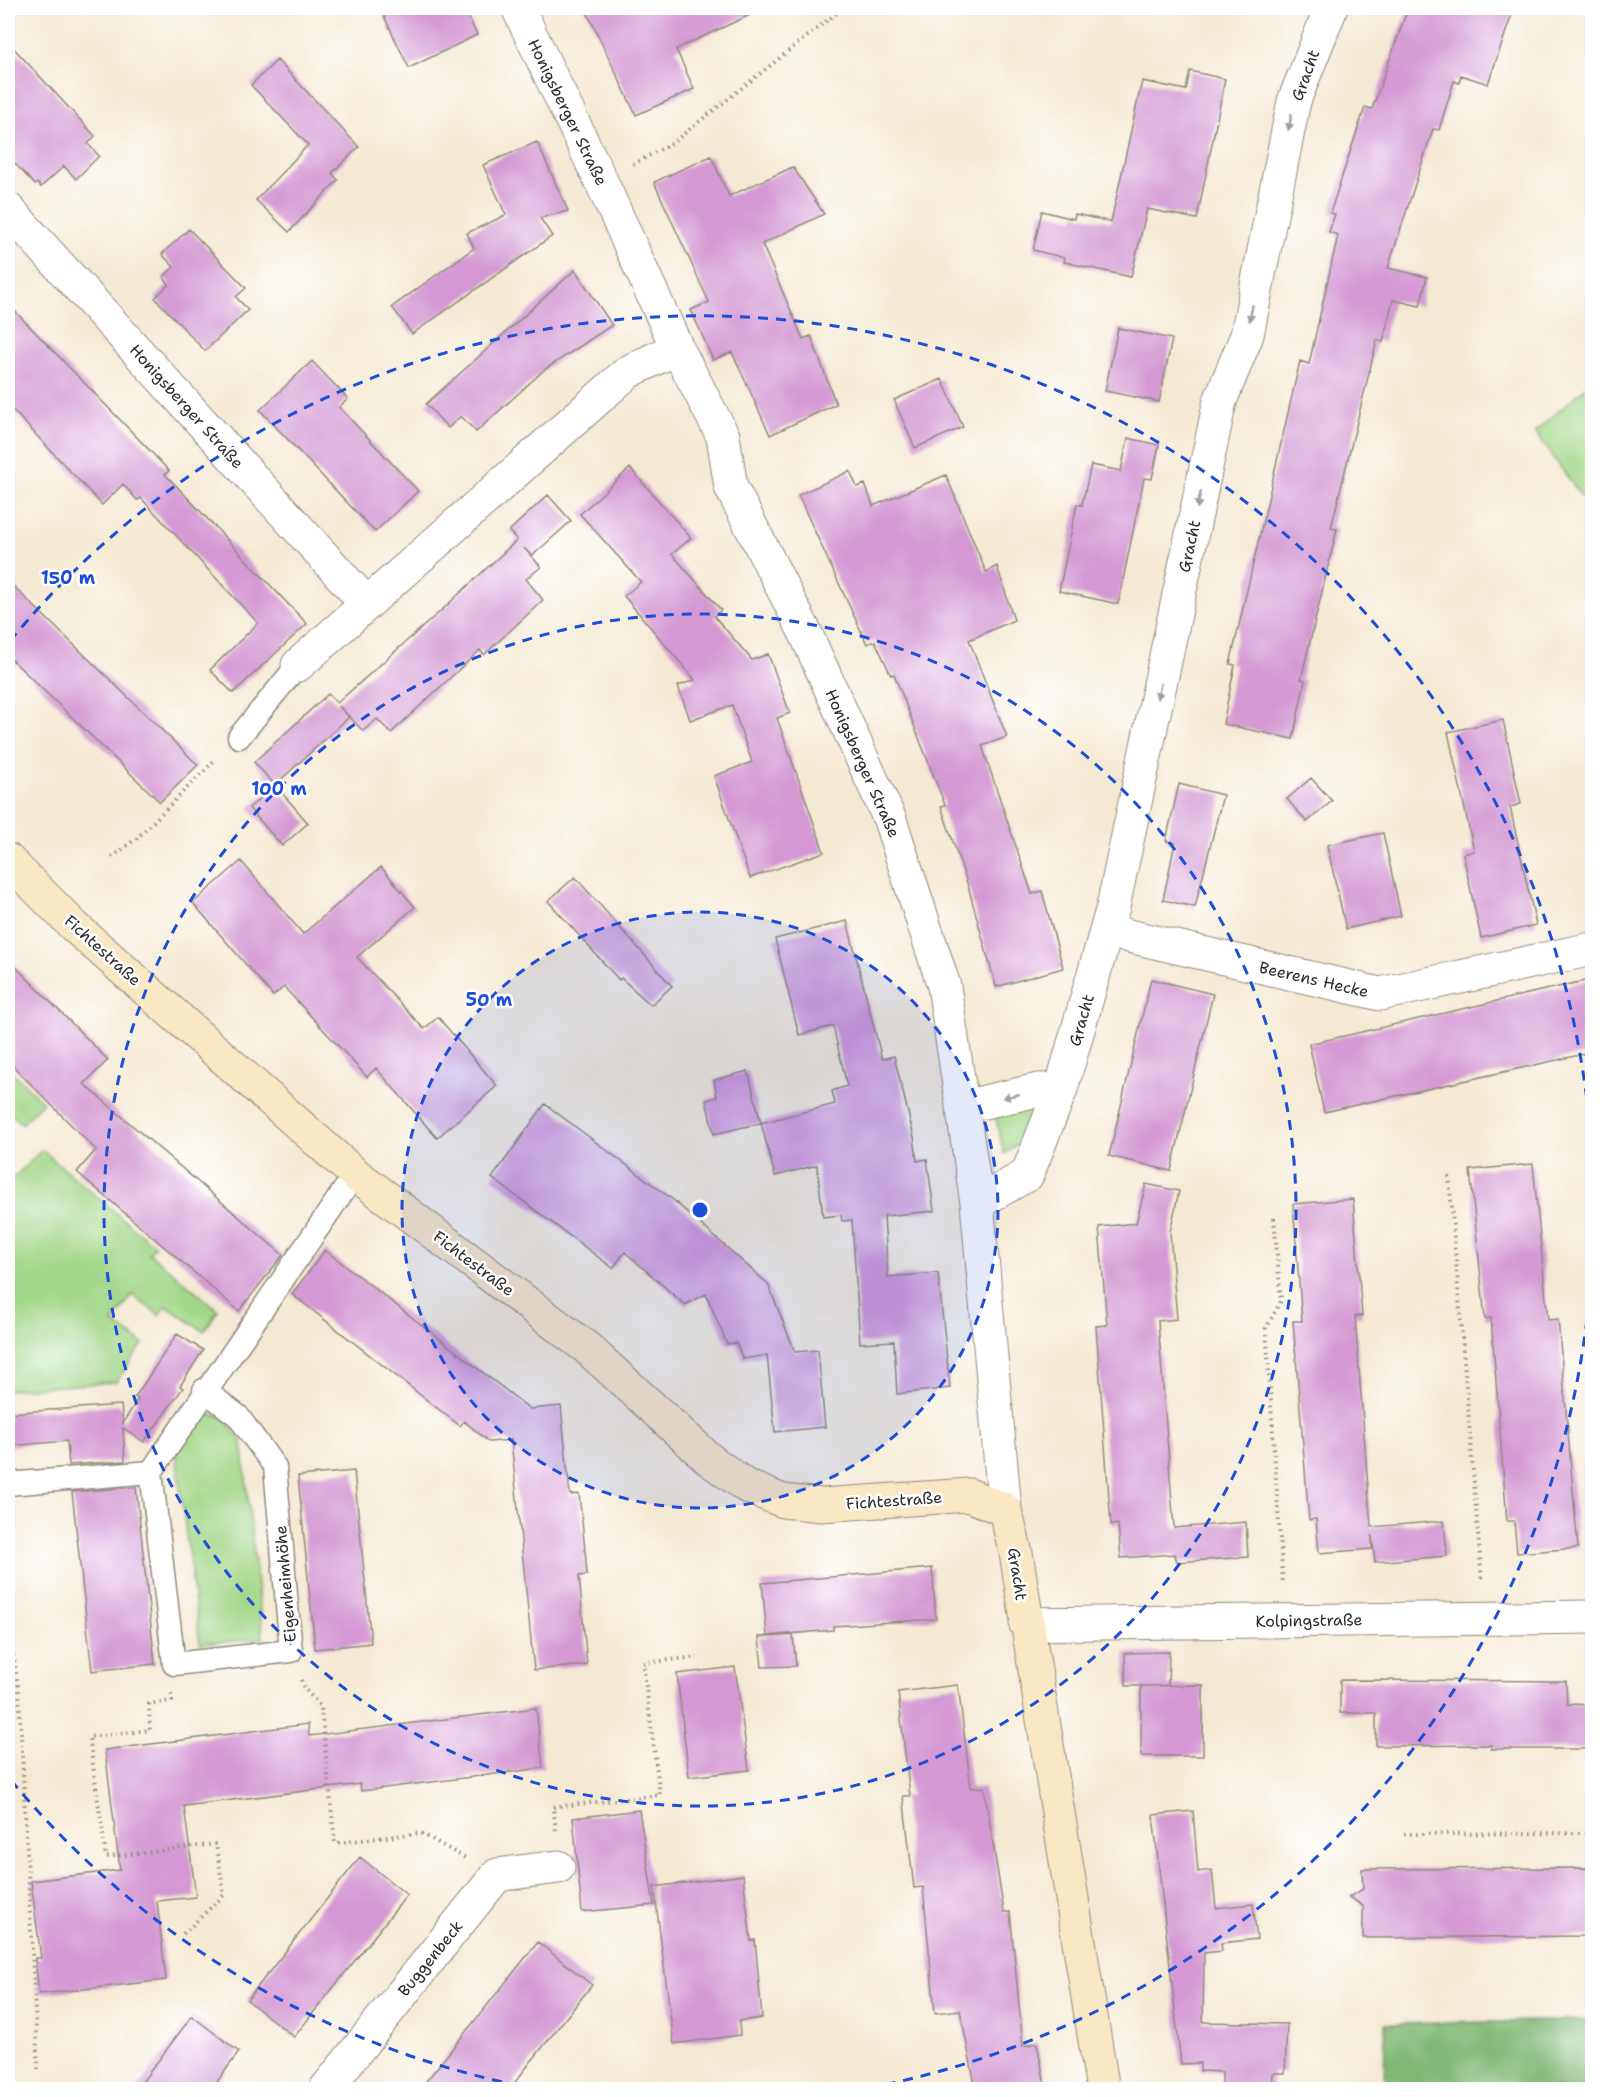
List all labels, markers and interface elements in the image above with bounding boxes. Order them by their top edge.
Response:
street label: Honigsberger Straße [523,35,612,189]
street label: Gracht [1287,47,1324,104]
one-way arrow [1285,112,1294,131]
one-way arrow [1246,304,1256,322]
street label: Honigsberger Straße [125,340,248,473]
one-way arrow [1194,490,1203,509]
street label: Gracht [1174,518,1205,574]
text: 150 m [41,566,96,590]
one-way arrow [1154,681,1163,700]
street label: Honigsberger Straße [820,686,905,841]
text: 100 m [251,777,307,801]
street label: Fichtestraße [60,910,145,990]
street label: Beerens Hecke [1257,957,1371,1002]
text: 50 m [466,988,513,1012]
street label: Gracht [1064,992,1099,1049]
one-way arrow [1002,1092,1020,1102]
centre of rings [690,1200,710,1220]
street label: Fichtestraße [429,1226,518,1301]
street label: Fichtestraße [845,1487,943,1514]
street label: Eigenheimhöhe [270,1525,301,1643]
street label: Gracht [1003,1546,1032,1602]
street label: Kolpingstraße [1255,1609,1363,1632]
street label: Buggenbeck [393,1916,467,2001]

